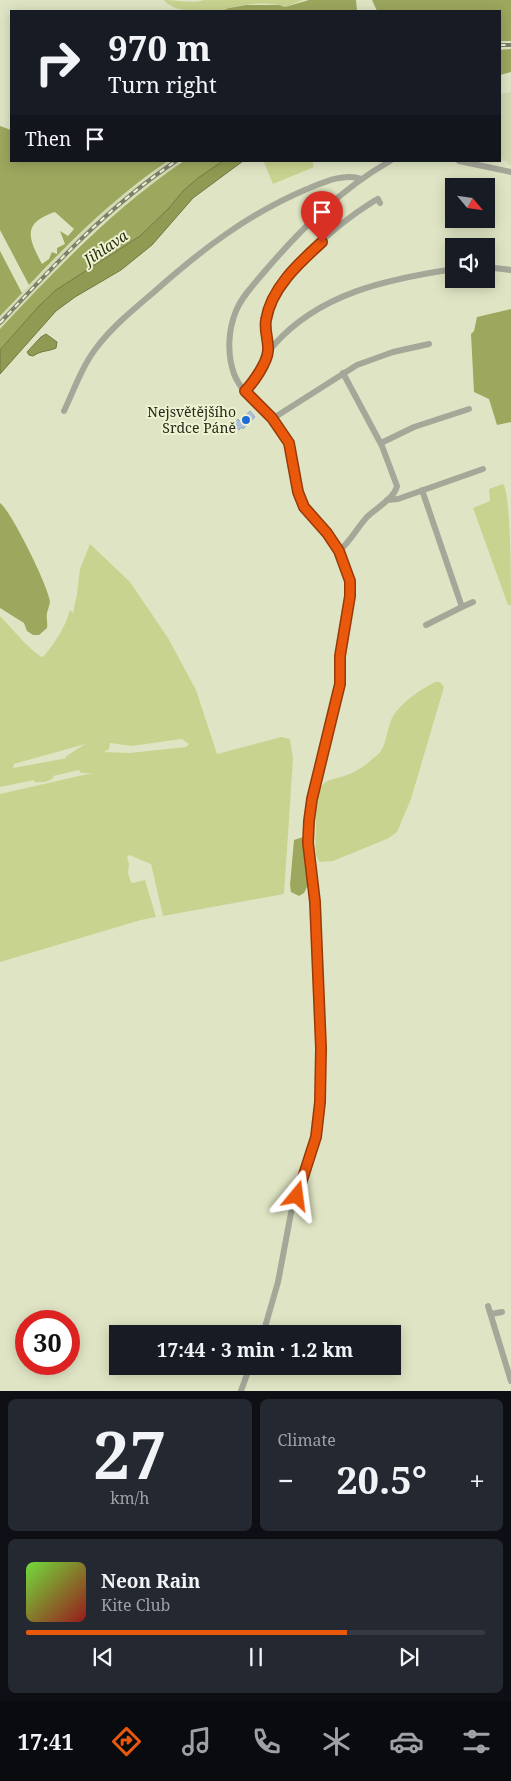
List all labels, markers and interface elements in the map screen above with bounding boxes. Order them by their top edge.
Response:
text: 970 m [108,24,211,71]
icon: right [25,30,90,95]
text: Turn right [108,69,217,99]
icon: arrive [81,125,109,153]
text: Then [25,126,71,152]
north arrow [445,178,495,228]
map controls [445,178,495,288]
pin [301,191,343,242]
icon: arrive [308,198,336,226]
water label: Jihlava [77,225,132,271]
button: sound [445,238,495,288]
place label: Nejsvětějšího Srdce Páně [147,402,236,437]
marker: Nejsvětějšího Srdce Páně [240,414,252,426]
position arrow [270,1169,322,1221]
speed limit sign: 30 [15,1310,80,1375]
text: 17:44 · 3 min · 1.2 km [157,1337,353,1363]
text: 27 [93,1410,166,1498]
text: Climate [278,1429,336,1451]
text: 20.5° [336,1453,427,1505]
text: − [278,1461,294,1499]
text: + [469,1461,485,1499]
text: km/h [110,1487,149,1509]
text: Neon Rain [101,1568,200,1594]
text: Kite Club [101,1594,170,1616]
icon: previous [89,1643,117,1671]
icon: pause [242,1643,270,1671]
icon: next [395,1643,423,1671]
icon: directions [109,1724,144,1759]
icon: music [179,1724,214,1759]
icon: phone [249,1724,284,1759]
icon: climate [319,1724,354,1759]
icon: car [389,1724,424,1759]
icon: filters [459,1724,494,1759]
text: 17:41 [17,1726,74,1756]

